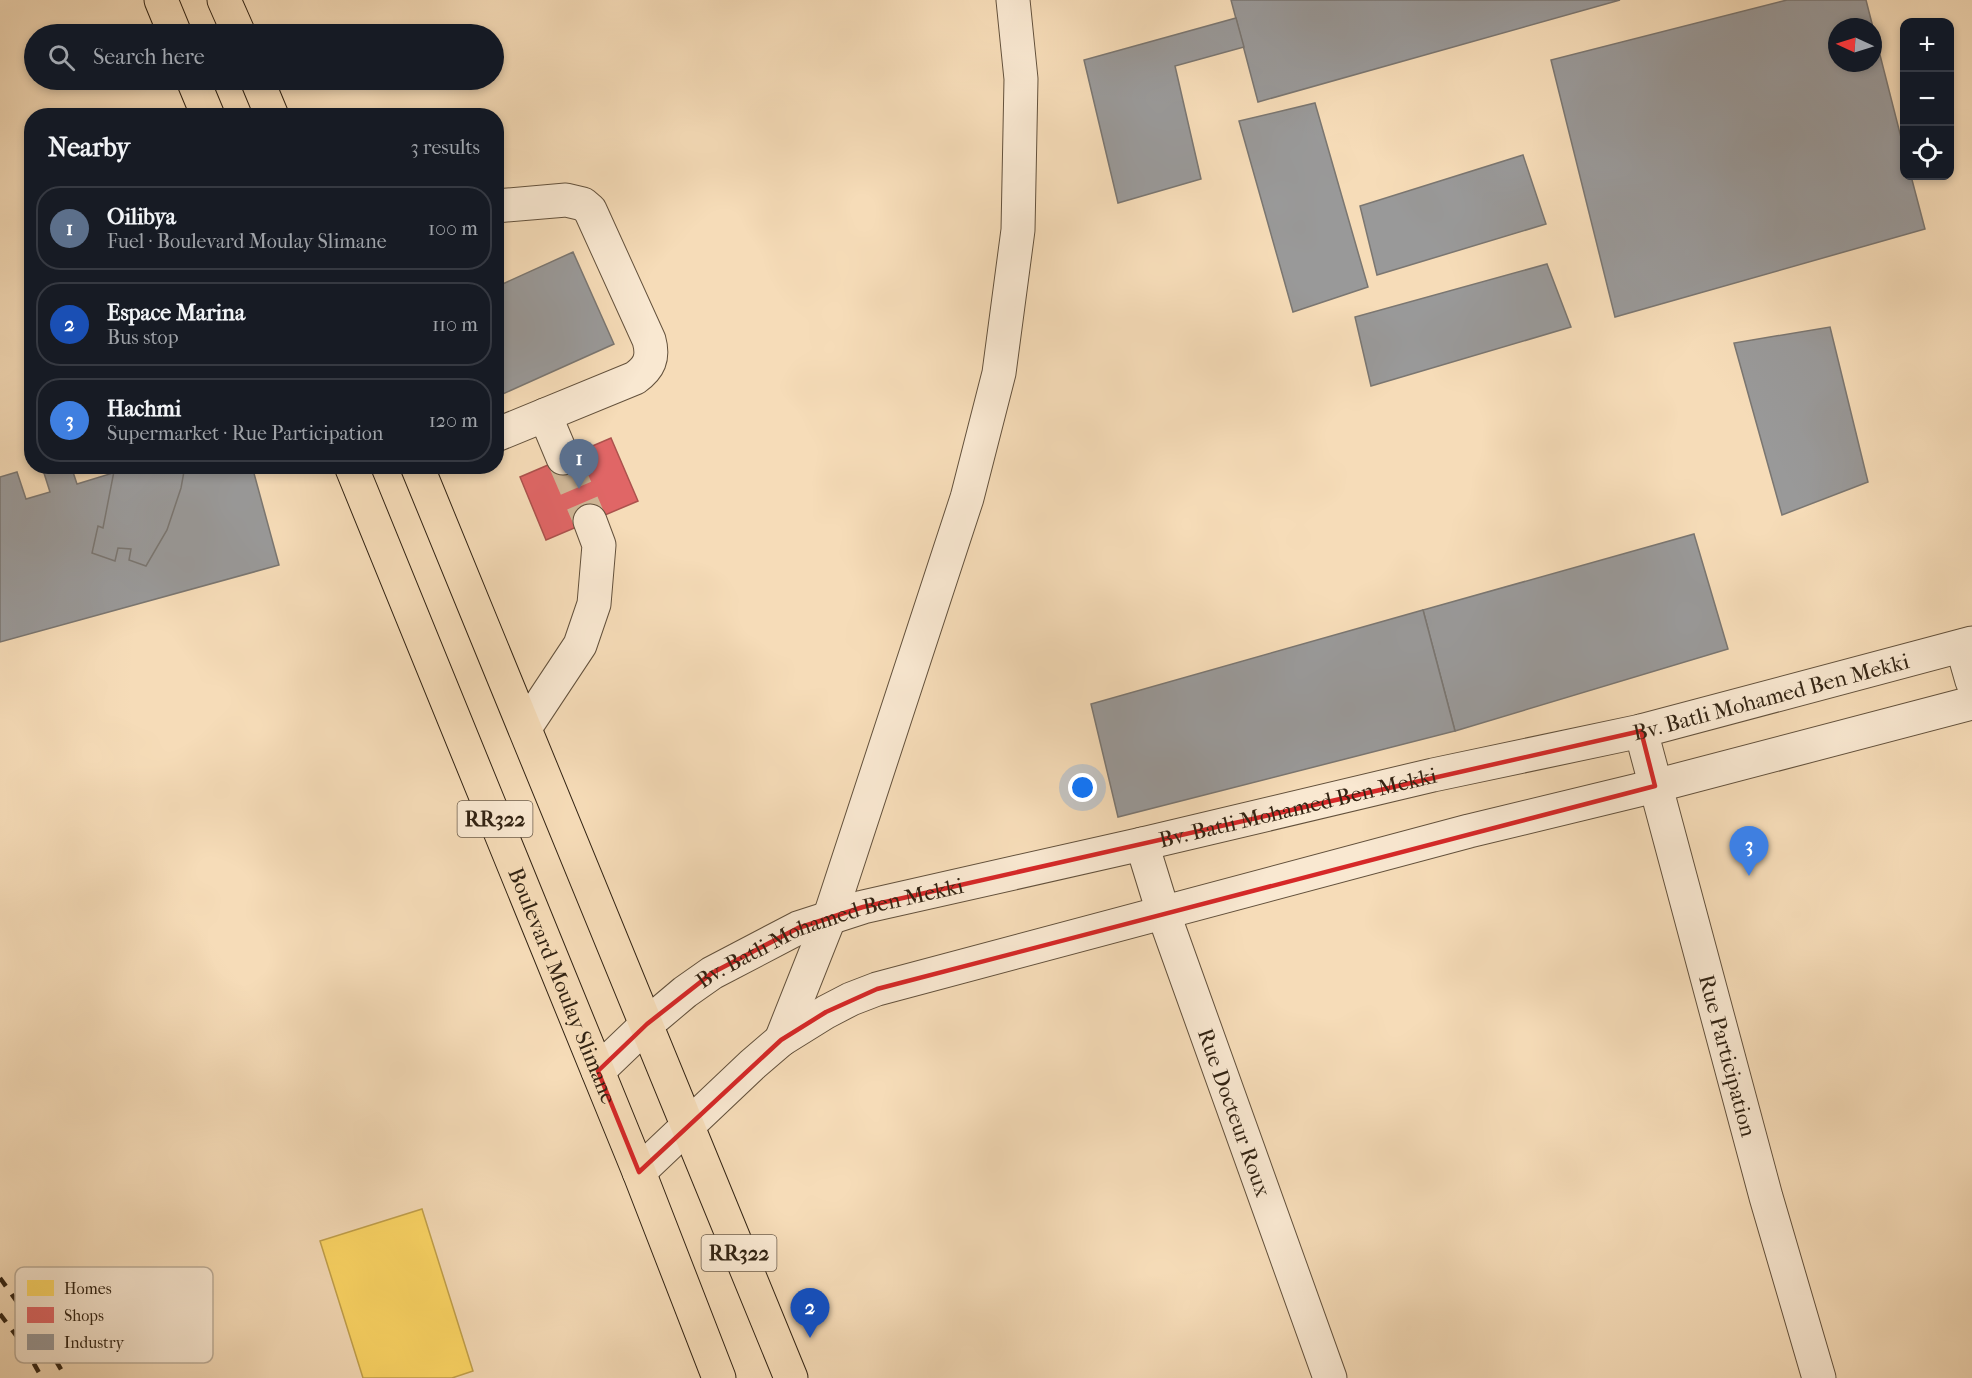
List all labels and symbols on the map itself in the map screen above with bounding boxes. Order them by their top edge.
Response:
north arrow [1828,18,1882,72]
pin: 1 [560,440,598,489]
street label: Bv. Batli Mohamed Ben Mekki [1631,648,1913,746]
street label: Bv. Batli Mohamed Ben Mekki [1156,762,1440,854]
your location [1068,773,1097,802]
road number: RR322 [458,801,532,837]
pin: 3 [1730,826,1768,876]
street label: Boulevard Moulay Slimane [502,864,622,1108]
street label: Bv. Batli Mohamed Ben Mekki [691,873,967,994]
street label: Rue Participation [1693,972,1761,1140]
street label: Rue Docteur Roux [1192,1025,1276,1201]
road number: RR322 [702,1235,777,1271]
legend [15,1267,213,1363]
text: Homes [64,1279,112,1298]
pin: 2 [790,1288,830,1338]
text: Shops [64,1306,104,1325]
text: Industry [64,1333,125,1352]

